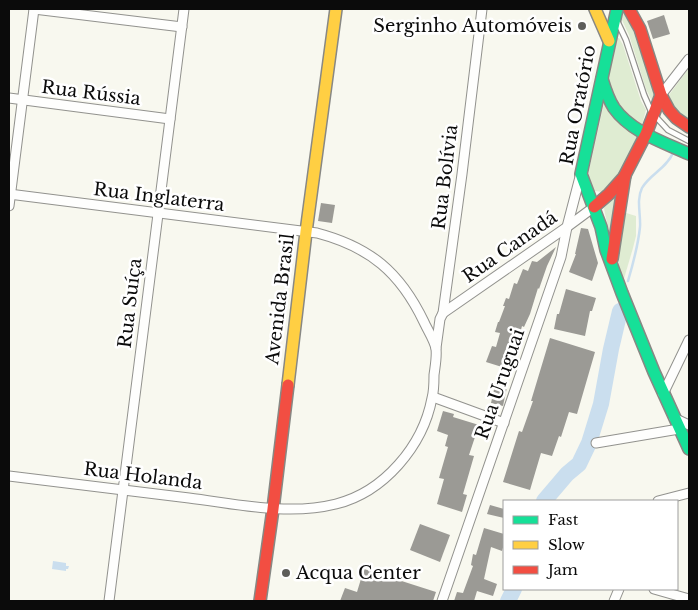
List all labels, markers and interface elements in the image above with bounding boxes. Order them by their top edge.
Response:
place label: Serginho Automóveis [373,15,572,37]
marker: Serginho Automóveis [576,20,588,32]
street label: Rua Oratório [556,43,600,167]
street label: Rua Rússia [40,76,142,110]
street label: Rua Bolívia [428,123,462,231]
street label: Rua Inglaterra [92,178,226,216]
street label: Rua Canadá [459,206,561,288]
street label: Avenida Brasil [261,232,299,367]
street label: Rua Suíça [114,257,146,349]
street label: Rua Uruguai [471,326,529,442]
street label: Rua Holanda [82,458,204,494]
legend [503,500,678,590]
text: Fast [548,510,579,529]
text: Slow [548,535,585,554]
text: Jam [546,560,578,579]
place label: Acqua Center [295,562,421,584]
marker: Acqua Center [280,567,292,579]

